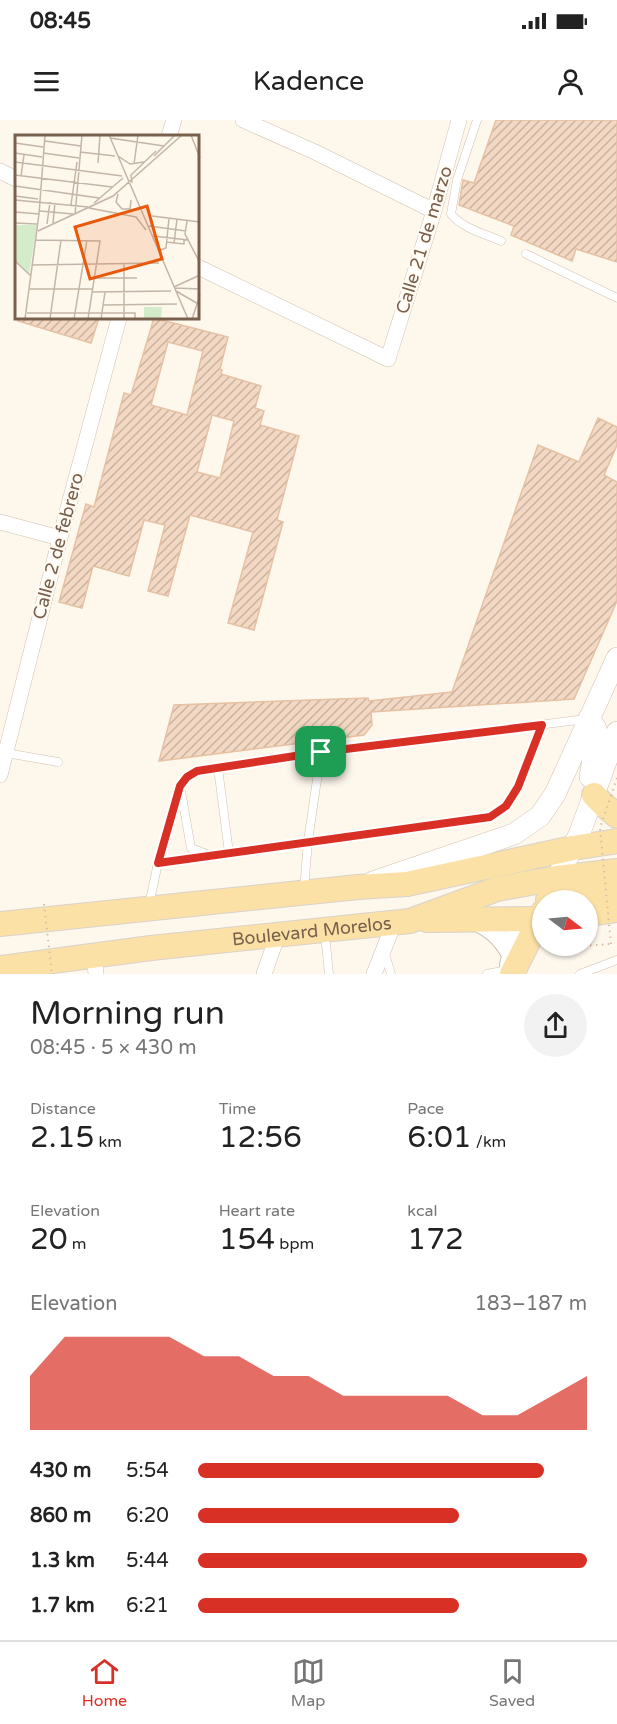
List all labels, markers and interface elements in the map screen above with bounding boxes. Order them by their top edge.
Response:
text: 08:45 [30,8,91,34]
icon: menu [30,65,63,98]
text: Kadence [253,65,364,98]
icon: person [554,65,587,98]
inset map [15,135,200,320]
street label: Calle 21 de marzo [391,163,457,317]
street label: Calle 2 de febrero [28,470,88,622]
pin [295,726,346,777]
icon: arrive [304,735,337,768]
north arrow [532,890,598,956]
map controls [532,890,598,956]
street label: Boulevard Morelos [231,912,393,950]
text: Morning run [30,994,225,1033]
button: share [524,994,587,1057]
text: 08:45 · 5 × 430 m [30,1036,197,1060]
text: Distance [30,1099,96,1119]
text: Time [219,1099,256,1119]
text: Pace [407,1099,444,1119]
text: 2.15 [30,1119,94,1156]
text: 12:56 [219,1119,302,1156]
text: 6:01 [407,1119,472,1156]
text: km [94,1132,122,1152]
text: /km [472,1132,506,1152]
text: Elevation [30,1201,100,1221]
text: Heart rate [219,1201,295,1221]
text: kcal [407,1201,437,1221]
text: 20 [30,1221,68,1258]
text: 154 [219,1221,275,1258]
text: 172 [407,1221,464,1258]
text: m [68,1234,87,1254]
text: bpm [275,1234,314,1254]
text: Elevation [30,1292,117,1316]
text: 183–187 m [474,1292,587,1316]
text: 430 m [30,1459,91,1483]
text: 5:54 [126,1459,169,1483]
text: 860 m [30,1504,91,1528]
text: 6:20 [126,1504,169,1528]
text: 1.3 km [30,1549,95,1573]
text: 5:44 [126,1549,169,1573]
text: 1.7 km [30,1594,95,1618]
text: 6:21 [126,1594,169,1618]
tab: Home [82,1655,127,1711]
tab: Map [291,1655,325,1711]
tab: Saved [489,1655,535,1711]

